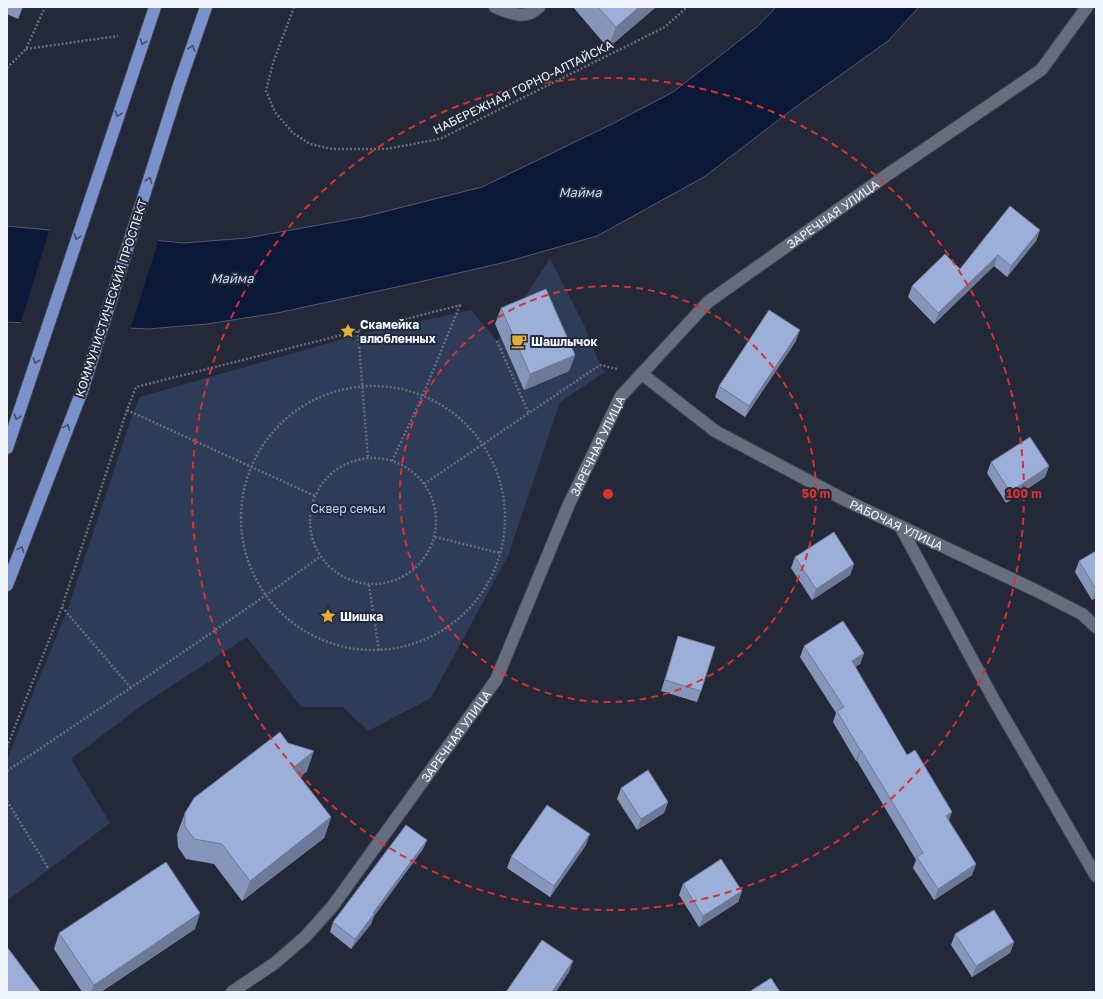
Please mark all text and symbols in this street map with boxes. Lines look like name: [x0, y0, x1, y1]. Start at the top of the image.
street label: НАБЕРЕЖНАЯ ГОРНО-АЛТАЙСКА: [430, 37, 616, 137]
one-way arrow: [139, 38, 148, 45]
one-way arrow: [187, 45, 196, 52]
one-way arrow: [115, 110, 123, 117]
street label: ЗАРЕЧНАЯ УЛИЦА: [783, 176, 882, 252]
one-way arrow: [144, 177, 153, 184]
water label: Майма: [558, 184, 602, 200]
street label: КОММУНИСТИЧЕСКИЙ ПРОСПЕКТ: [72, 196, 150, 399]
one-way arrow: [73, 234, 82, 241]
water label: Майма: [210, 270, 254, 286]
place label: Скамейка влюбленных: [360, 317, 436, 346]
place icon: Скамейка влюбленных: [339, 322, 357, 340]
cafe icon: Шашлычок: [510, 332, 528, 350]
place label: Шашлычок: [531, 334, 597, 349]
one-way arrow: [32, 357, 41, 364]
street label: ЗАРЕЧНАЯ УЛИЦА: [566, 393, 628, 499]
one-way arrow: [13, 414, 22, 421]
one-way arrow: [63, 424, 71, 431]
text: 50 m: [802, 486, 830, 501]
text: 100 m: [1006, 486, 1042, 501]
centre of rings: [601, 487, 615, 501]
street label: РАБОЧАЯ УЛИЦА: [847, 496, 946, 553]
park label: Сквер семьи: [311, 501, 385, 516]
one-way arrow: [16, 545, 24, 552]
place icon: Шишка: [319, 607, 337, 625]
place label: Шишка: [340, 609, 383, 624]
street label: ЗАРЕЧНАЯ УЛИЦА: [417, 687, 494, 785]

